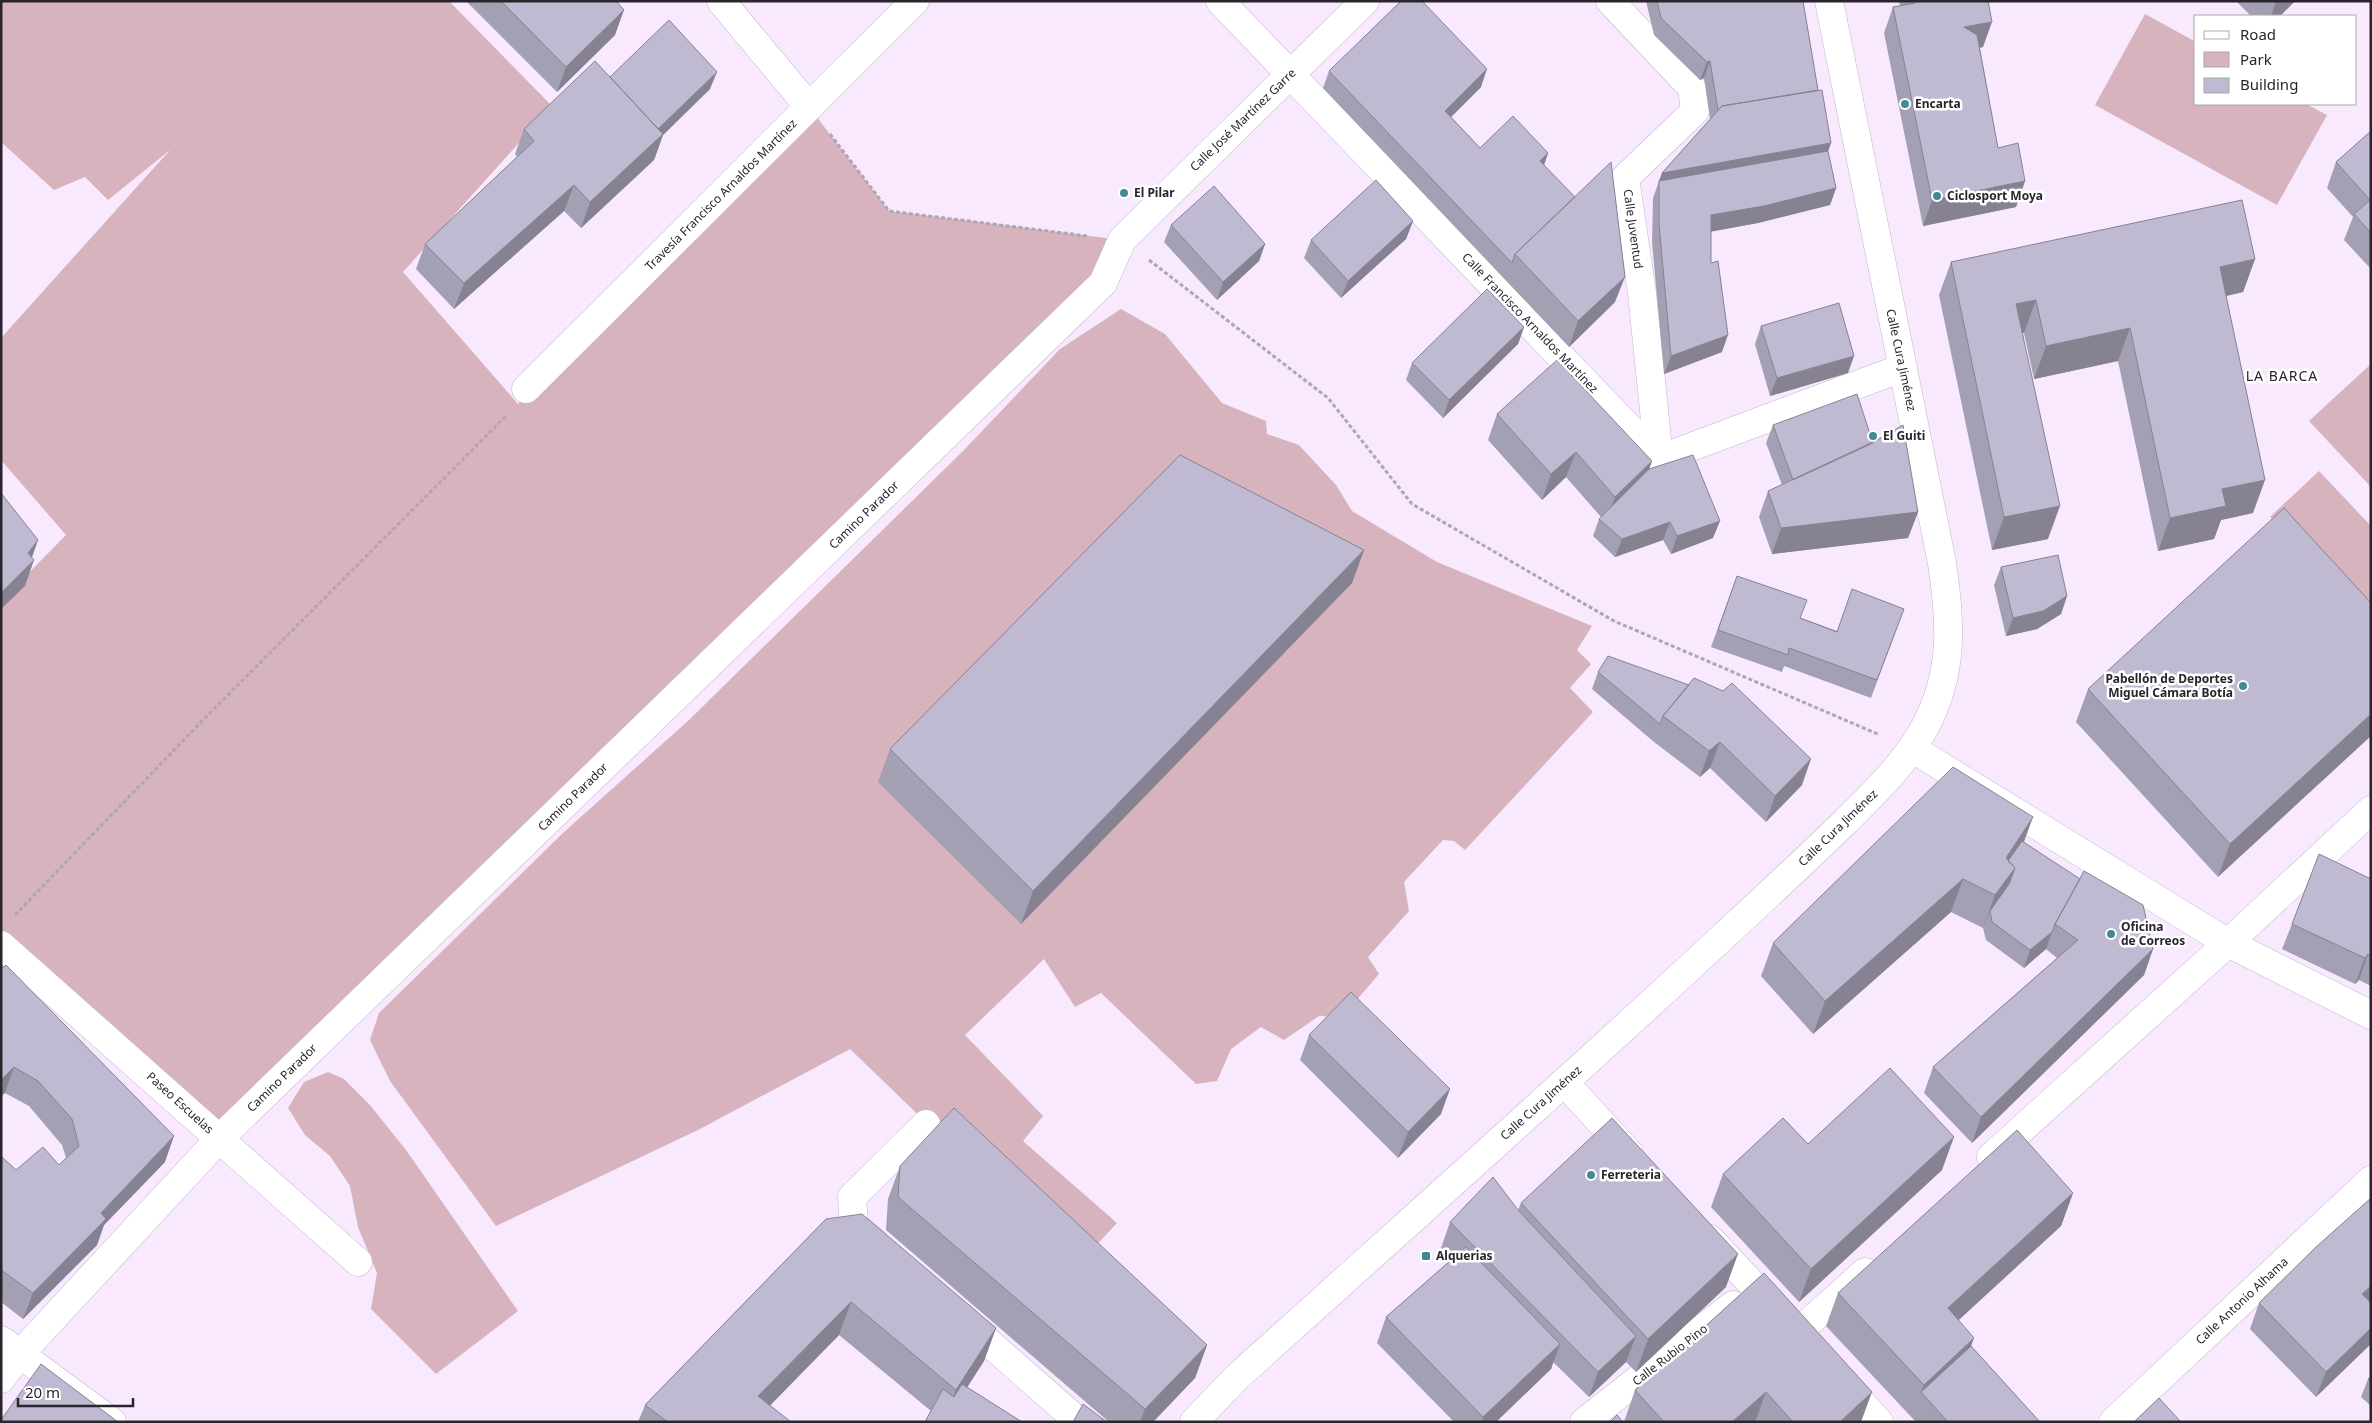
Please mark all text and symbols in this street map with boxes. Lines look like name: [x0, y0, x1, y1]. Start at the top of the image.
legend: [2194, 15, 2357, 105]
text: Road: [2240, 24, 2276, 44]
text: Park: [2240, 49, 2272, 69]
street label: Calle José Martínez Garre: [1186, 64, 1300, 175]
text: Building: [2240, 74, 2298, 94]
place label: Encarta: [1915, 95, 1961, 112]
marker: Encarta: [1899, 98, 1911, 110]
street label: Travesía Francisco Arnaldos Martínez: [641, 115, 800, 274]
place label: El Pilar: [1134, 184, 1175, 201]
marker: El Pilar: [1118, 187, 1130, 199]
place label: Ciclosport Moya: [1947, 187, 2043, 204]
street label: Calle Juventud: [1619, 188, 1648, 270]
marker: Ciclosport Moya: [1931, 190, 1943, 202]
street label: Calle Francisco Arnaldos Martínez: [1458, 249, 1602, 397]
street label: Calle Cura Jiménez: [1882, 307, 1921, 413]
district label: LA BARCA: [2246, 366, 2318, 385]
place label: El Guiti: [1883, 427, 1925, 444]
marker: El Guiti: [1867, 430, 1879, 442]
street label: Camino Parador: [825, 477, 902, 553]
place label: Pabellón de Deportes Miguel Cámara Botía: [2105, 670, 2233, 701]
marker: Pabellón de Deportes Miguel Cámara Botía: [2237, 680, 2249, 692]
street label: Camino Parador: [534, 759, 611, 835]
street label: Calle Cura Jiménez: [1794, 785, 1881, 870]
place label: Oficina de Correos: [2121, 918, 2185, 949]
marker: Oficina de Correos: [2105, 928, 2117, 940]
street label: Camino Parador: [243, 1040, 320, 1116]
street label: Calle Cura Jiménez: [1496, 1061, 1585, 1144]
street label: Paseo Escuelas: [143, 1068, 218, 1137]
place label: Ferreteria: [1601, 1166, 1661, 1183]
marker: Ferreteria: [1585, 1169, 1597, 1181]
place label: Alquerias: [1436, 1247, 1493, 1264]
marker: Alquerias: [1420, 1250, 1432, 1262]
street label: Calle Antonio Alhama: [2192, 1253, 2292, 1348]
street label: Calle Rubio Pino: [1629, 1320, 1711, 1389]
scale bar: [18, 1376, 132, 1408]
text: 20 m: [25, 1382, 60, 1402]

